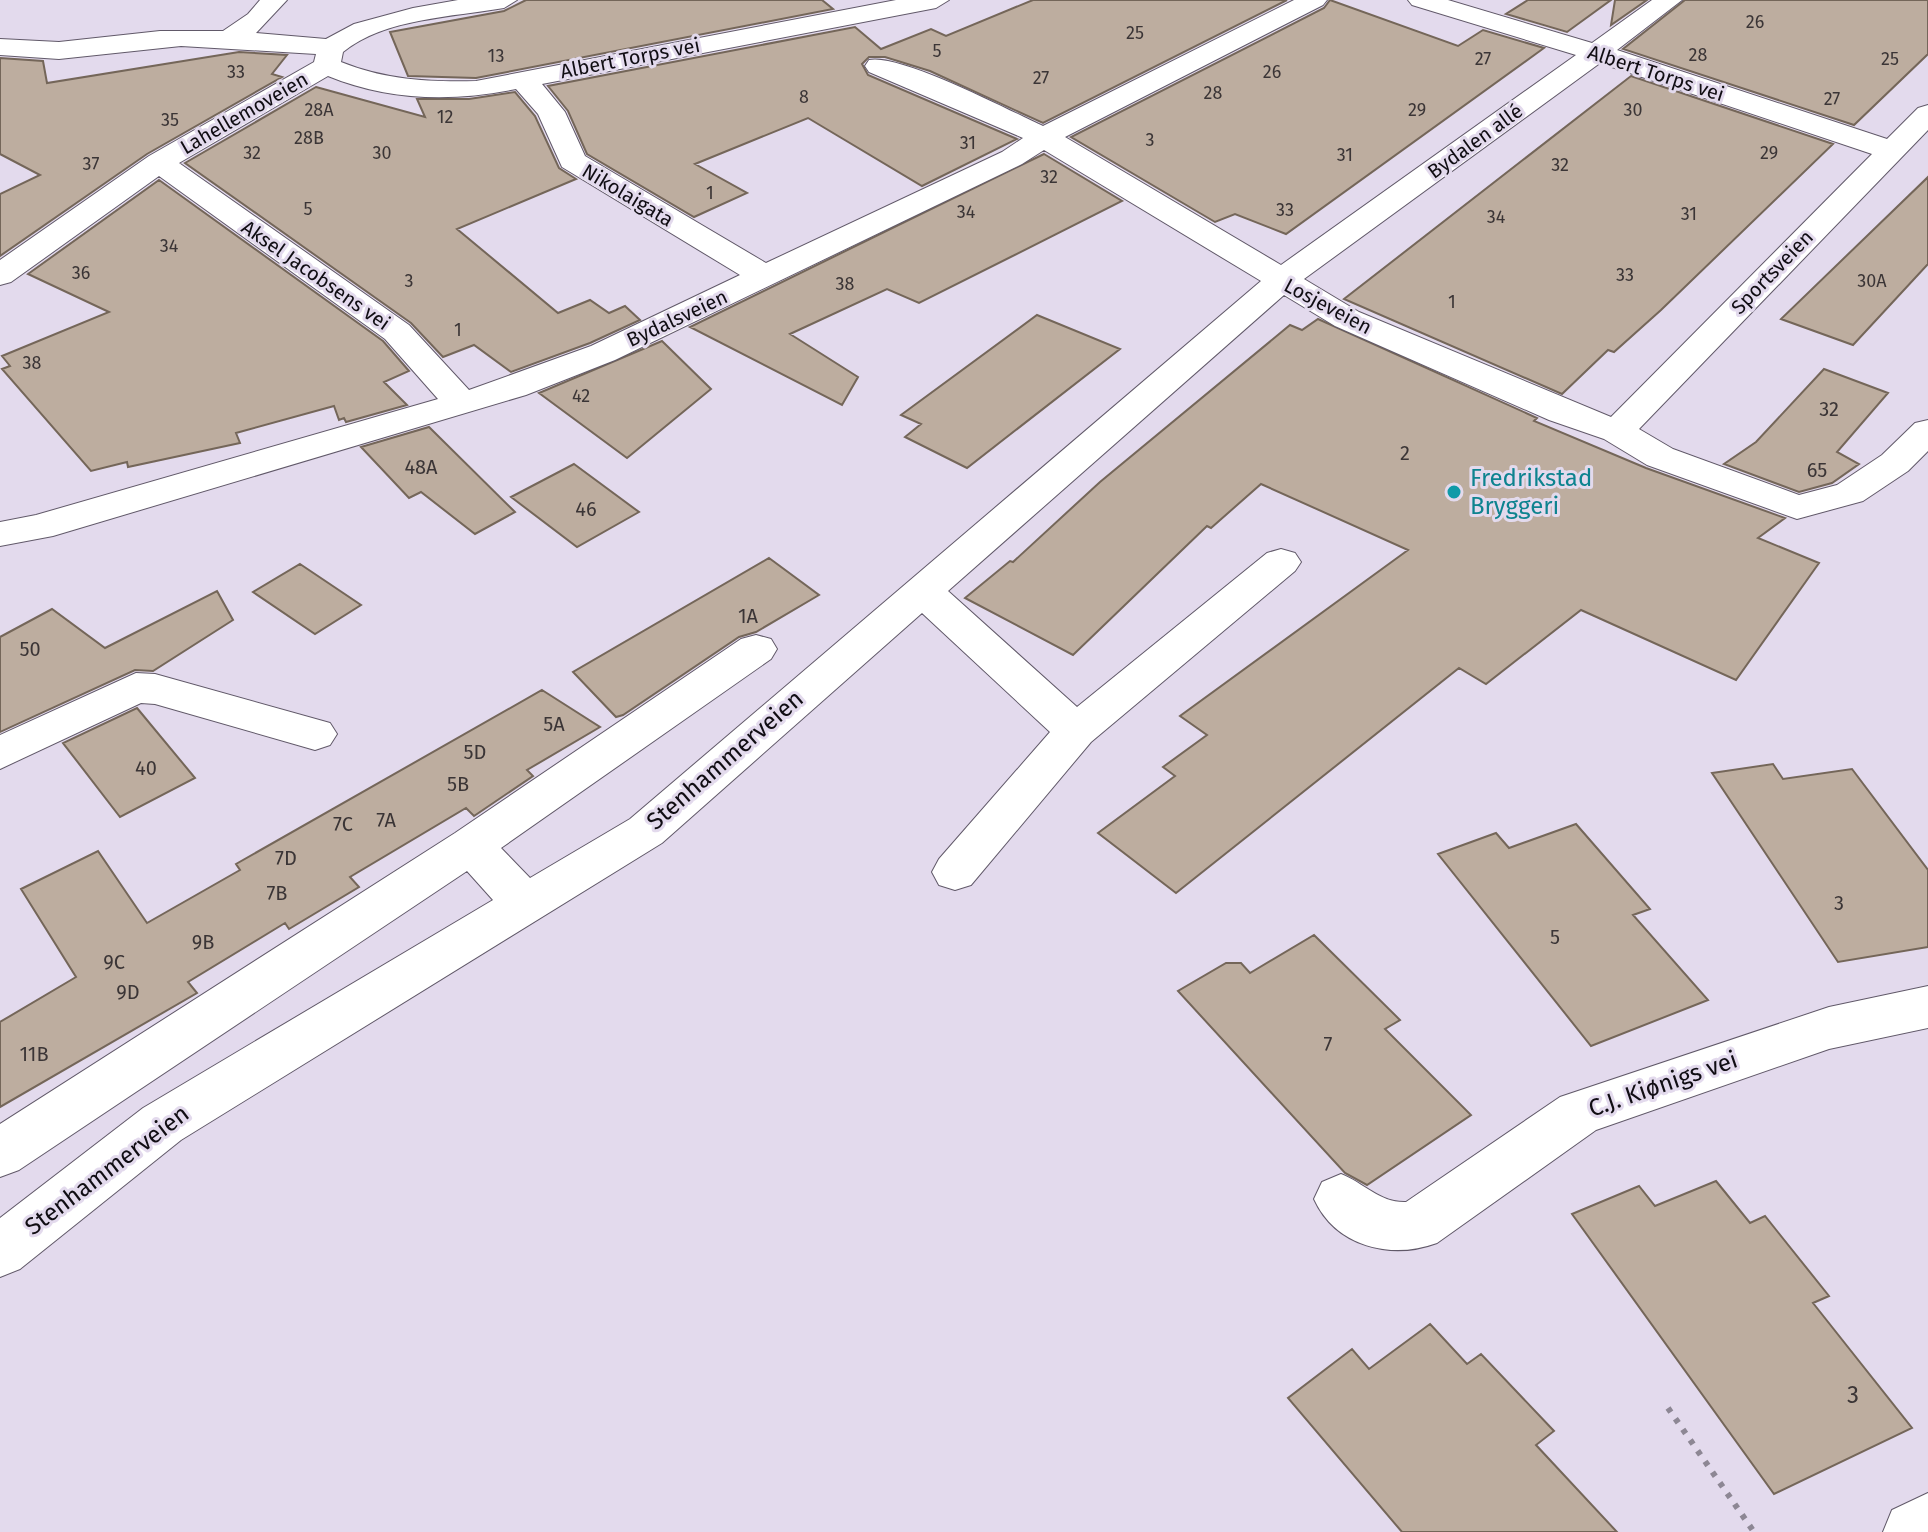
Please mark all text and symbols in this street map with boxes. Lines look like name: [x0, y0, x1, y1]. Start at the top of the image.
house number: 26: [1746, 11, 1764, 33]
house number: 25: [1126, 22, 1144, 44]
street label: Albert Torps vei: [558, 33, 702, 83]
house number: 5: [932, 40, 942, 62]
street label: Albert Torps vei: [1585, 40, 1727, 106]
house number: 28: [1689, 44, 1707, 66]
house number: 13: [488, 45, 504, 67]
house number: 27: [1475, 48, 1491, 70]
house number: 25: [1881, 48, 1899, 70]
house number: 33: [227, 61, 245, 83]
house number: 26: [1263, 61, 1281, 83]
street label: Lahellemoveien: [176, 67, 312, 159]
house number: 27: [1033, 67, 1049, 89]
house number: 28: [1204, 82, 1222, 104]
house number: 8: [799, 86, 809, 108]
house number: 27: [1824, 88, 1840, 110]
house number: 28A: [304, 99, 334, 121]
house number: 29: [1408, 99, 1426, 121]
street label: Bydalen allé: [1423, 99, 1527, 183]
house number: 30: [1623, 99, 1643, 121]
house number: 12: [437, 106, 453, 128]
house number: 35: [161, 109, 179, 131]
house number: 28B: [294, 127, 324, 149]
house number: 3: [1146, 129, 1154, 151]
house number: 31: [960, 132, 976, 154]
house number: 32: [243, 142, 261, 164]
house number: 30: [372, 142, 392, 164]
house number: 29: [1760, 142, 1778, 164]
house number: 31: [1337, 144, 1353, 166]
house number: 37: [83, 153, 99, 175]
house number: 32: [1551, 154, 1569, 176]
street label: Nikolaigata: [578, 158, 678, 232]
house number: 32: [1040, 166, 1058, 188]
house number: 1: [706, 182, 714, 204]
house number: 5: [303, 198, 313, 220]
house number: 33: [1276, 199, 1294, 221]
house number: 34: [957, 201, 976, 223]
house number: 31: [1681, 203, 1697, 225]
house number: 34: [1487, 206, 1506, 228]
street label: Aksel Jacobsens vei: [237, 215, 395, 335]
street label: Sportsveien: [1726, 225, 1818, 319]
house number: 34: [160, 235, 179, 257]
house number: 36: [72, 262, 90, 284]
house number: 33: [1616, 264, 1634, 286]
house number: 3: [405, 270, 413, 292]
house number: 30A: [1857, 270, 1887, 292]
house number: 38: [836, 273, 855, 295]
street label: Losjeveien: [1280, 273, 1376, 339]
street label: Bydalsveien: [623, 284, 731, 352]
house number: 1: [1448, 291, 1456, 313]
house number: 1: [454, 319, 462, 341]
house number: 38: [23, 352, 42, 374]
house number: 42: [572, 385, 590, 407]
house number: 32: [1819, 397, 1839, 421]
house number: 2: [1400, 441, 1410, 465]
house number: 48A: [404, 455, 438, 479]
house number: 65: [1807, 458, 1827, 482]
place label: Fredrikstad Bryggeri: [1470, 464, 1592, 520]
marker: Fredrikstad Bryggeri: [1445, 483, 1463, 501]
house number: 46: [575, 497, 597, 521]
house number: 1A: [738, 604, 759, 628]
house number: 50: [19, 637, 41, 661]
street label: Stenhammerveien: [641, 685, 809, 835]
house number: 5A: [543, 712, 565, 736]
house number: 5D: [464, 740, 486, 764]
house number: 40: [135, 756, 157, 780]
house number: 5B: [447, 772, 469, 796]
house number: 7A: [376, 808, 396, 832]
house number: 7C: [333, 812, 353, 836]
house number: 7D: [275, 846, 297, 870]
house number: 7B: [266, 881, 288, 905]
house number: 3: [1834, 891, 1844, 915]
house number: 5: [1550, 925, 1560, 949]
house number: 9B: [192, 930, 214, 954]
house number: 9C: [103, 950, 125, 974]
house number: 9D: [116, 980, 140, 1004]
house number: 7: [1324, 1032, 1333, 1056]
house number: 11B: [19, 1042, 49, 1066]
street label: C.J. Kiønigs vei: [1585, 1045, 1741, 1123]
street label: Stenhammerveien: [20, 1099, 194, 1241]
house number: 3: [1847, 1381, 1859, 1409]

